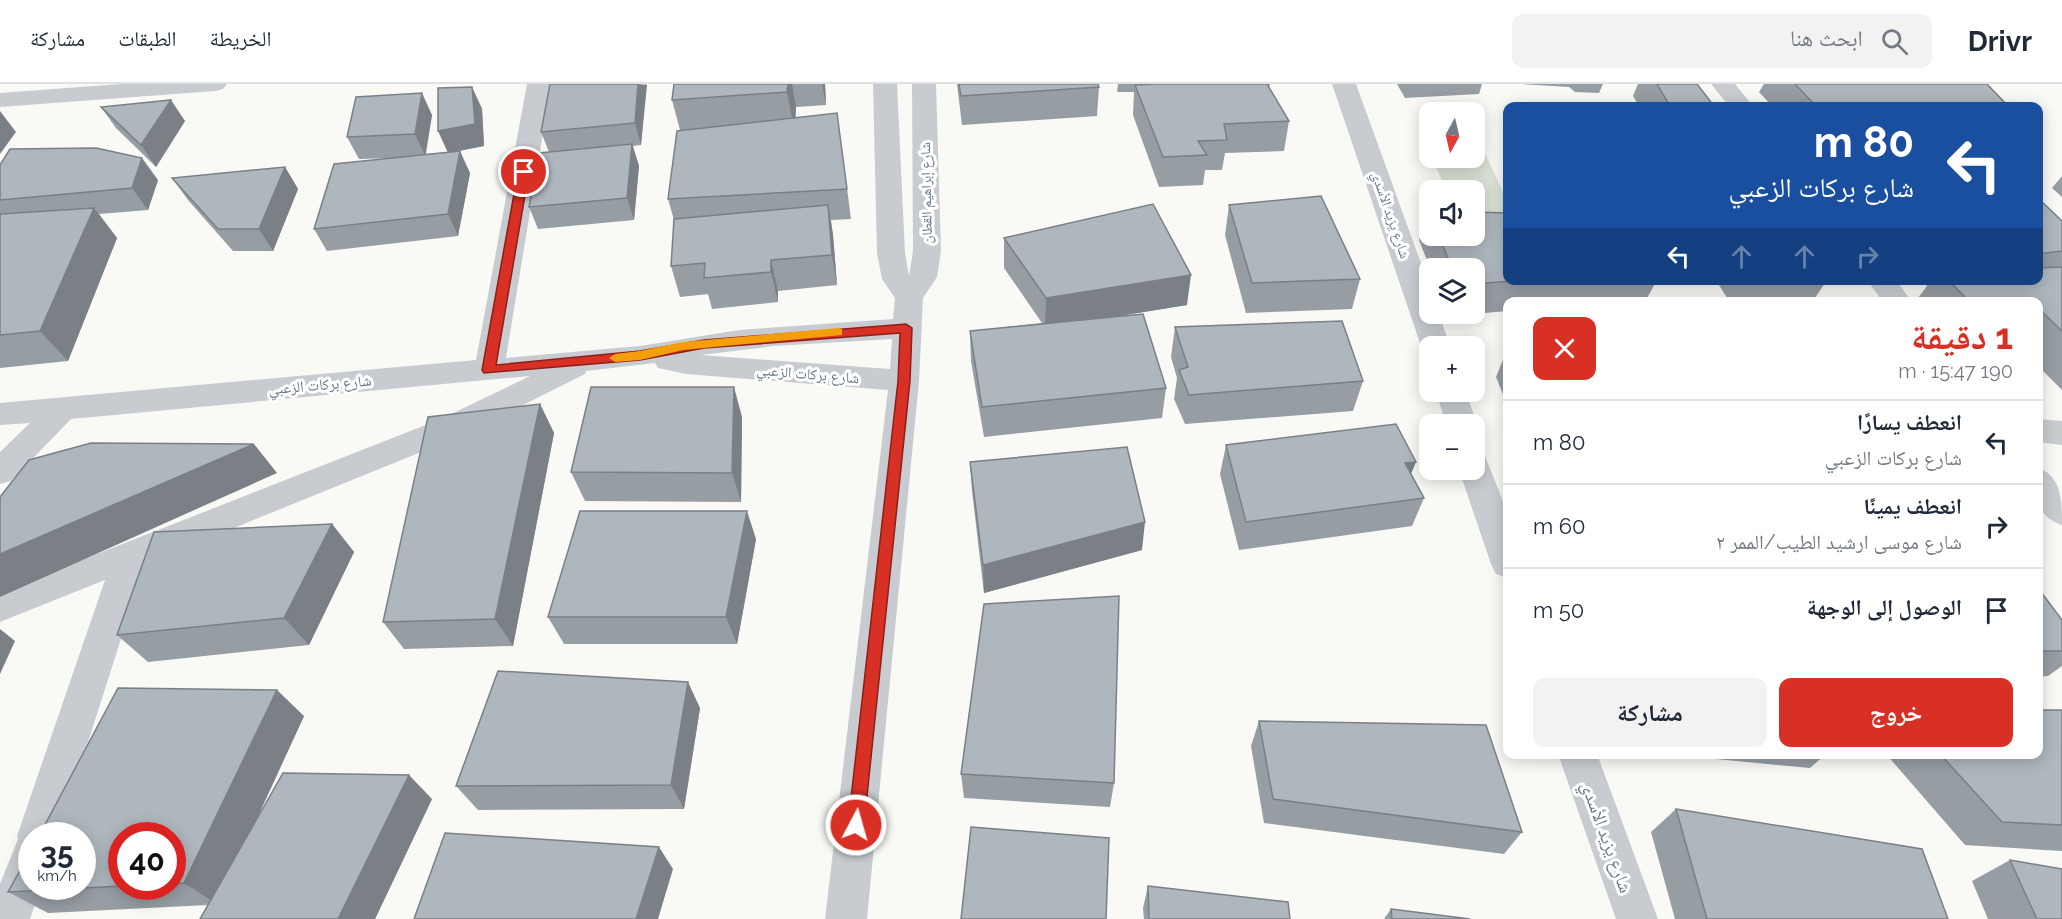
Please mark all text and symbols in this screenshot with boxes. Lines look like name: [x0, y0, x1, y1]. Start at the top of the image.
search box: [1512, 14, 1932, 68]
text: ابحث هنا: [1790, 25, 1863, 51]
icon: search: [1878, 25, 1911, 58]
text: Drivr: [1968, 25, 2032, 58]
text: مشاركة: [30, 26, 85, 51]
text: الطبقات: [118, 26, 177, 51]
text: الخريطة: [210, 26, 271, 51]
north arrow: [1419, 102, 1485, 168]
map controls: [1419, 102, 1485, 480]
text: 80 m: [1814, 118, 1914, 167]
icon: left: [1935, 126, 2013, 204]
street label: شارع إبراهيم القطان: [917, 142, 937, 244]
pin: [498, 146, 549, 197]
icon: arrive: [507, 155, 540, 188]
street label: شارع يزيد الأسدي: [1365, 169, 1413, 262]
text: شارع بركات الزعبي: [1729, 172, 1914, 203]
button: sound: [1419, 180, 1485, 246]
icon: left: [1662, 240, 1695, 273]
icon: ahead: [1725, 240, 1758, 273]
icon: ahead: [1788, 240, 1821, 273]
icon: right: [1851, 240, 1884, 273]
button: layers: [1419, 258, 1485, 324]
text: 1 دقيقة: [1911, 315, 2013, 357]
button: close: [1533, 317, 1596, 380]
button: +: [1419, 336, 1485, 402]
text: 190 m · 15:47: [1898, 359, 2013, 383]
street label: شارع بركات الزعبي: [756, 361, 860, 390]
street label: شارع بركات الزعبي: [268, 372, 372, 401]
text: انعطف يسارًا: [1857, 409, 1962, 435]
button: −: [1419, 414, 1485, 480]
icon: left: [1980, 426, 2013, 459]
text: 80 m: [1533, 429, 1585, 455]
text: شارع بركات الزعبي: [1825, 446, 1962, 470]
text: انعطف يمينًا: [1863, 493, 1962, 519]
icon: right: [1980, 510, 2013, 543]
text: 60 m: [1533, 513, 1586, 539]
text: شارع موسى ارشيد الطيب/الممر ٢: [1716, 530, 1962, 554]
text: الوصول إلى الوجهة: [1807, 594, 1962, 620]
icon: arrive: [1980, 594, 2013, 627]
text: 50 m: [1533, 597, 1584, 623]
button: مشاركة: [1533, 678, 1767, 747]
button: خروج: [1779, 678, 2013, 747]
street label: شارع يزيد الأسدي: [1573, 779, 1637, 897]
position arrow: [824, 793, 888, 857]
speed limit sign: 40: [108, 822, 186, 900]
text: 35: [40, 836, 74, 871]
text: km/h: [37, 867, 77, 885]

